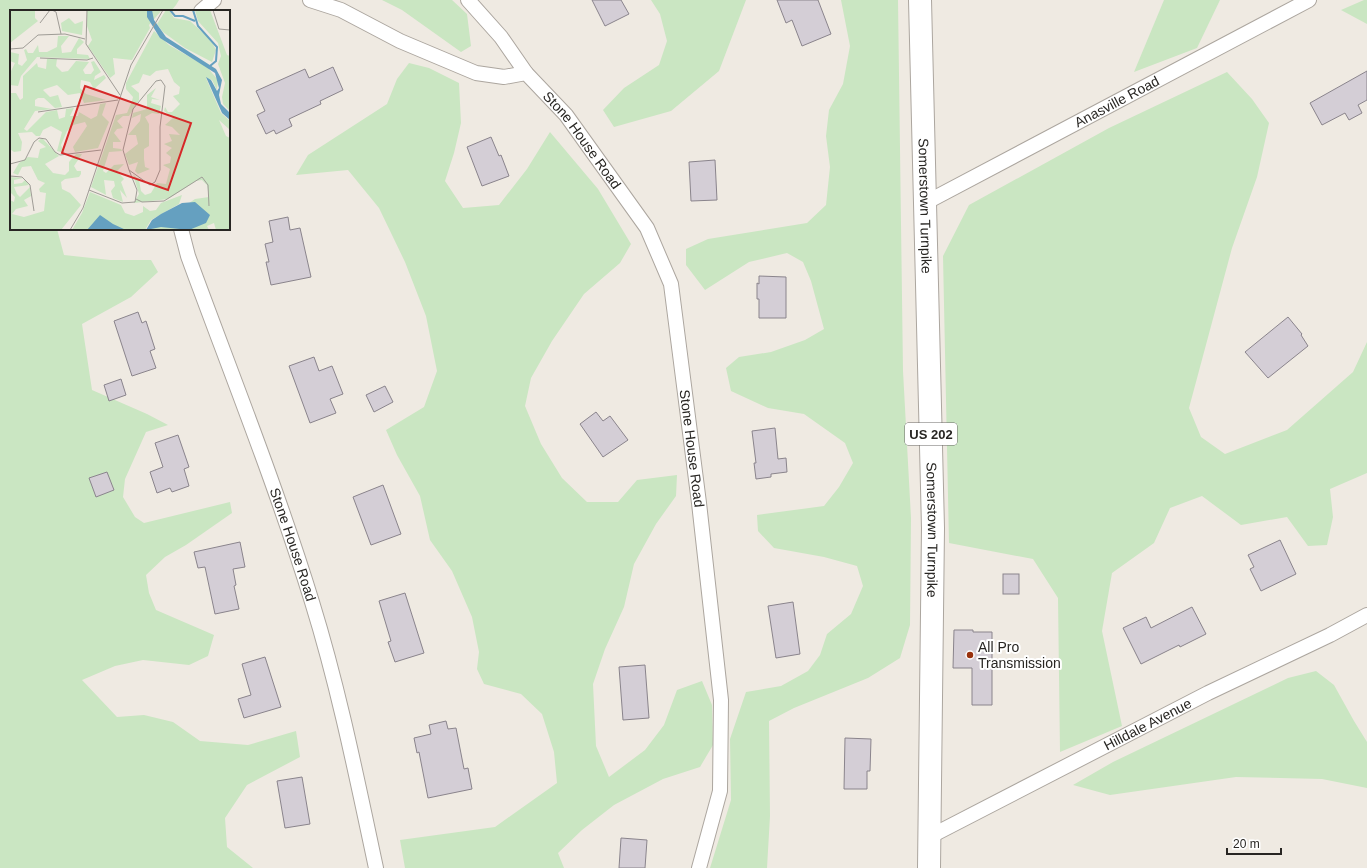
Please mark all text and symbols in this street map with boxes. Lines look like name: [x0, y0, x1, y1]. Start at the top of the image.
inset map: [10, 10, 230, 230]
street label: Anasville Road: [1072, 73, 1162, 131]
street label: Stone House Road: [540, 88, 624, 192]
street label: Somerstown Turnpike: [915, 138, 935, 274]
street label: Stone House Road: [677, 389, 707, 508]
road number: US 202: [905, 423, 957, 445]
street label: Somerstown Turnpike: [923, 462, 941, 598]
street label: Stone House Road: [267, 486, 319, 603]
place label: All Pro Transmission: [978, 639, 1061, 671]
marker: All Pro Transmission: [965, 650, 975, 660]
street label: Hilldale Avenue: [1101, 695, 1194, 753]
scale bar: [1227, 830, 1281, 856]
text: 20 m: [1233, 837, 1260, 851]

